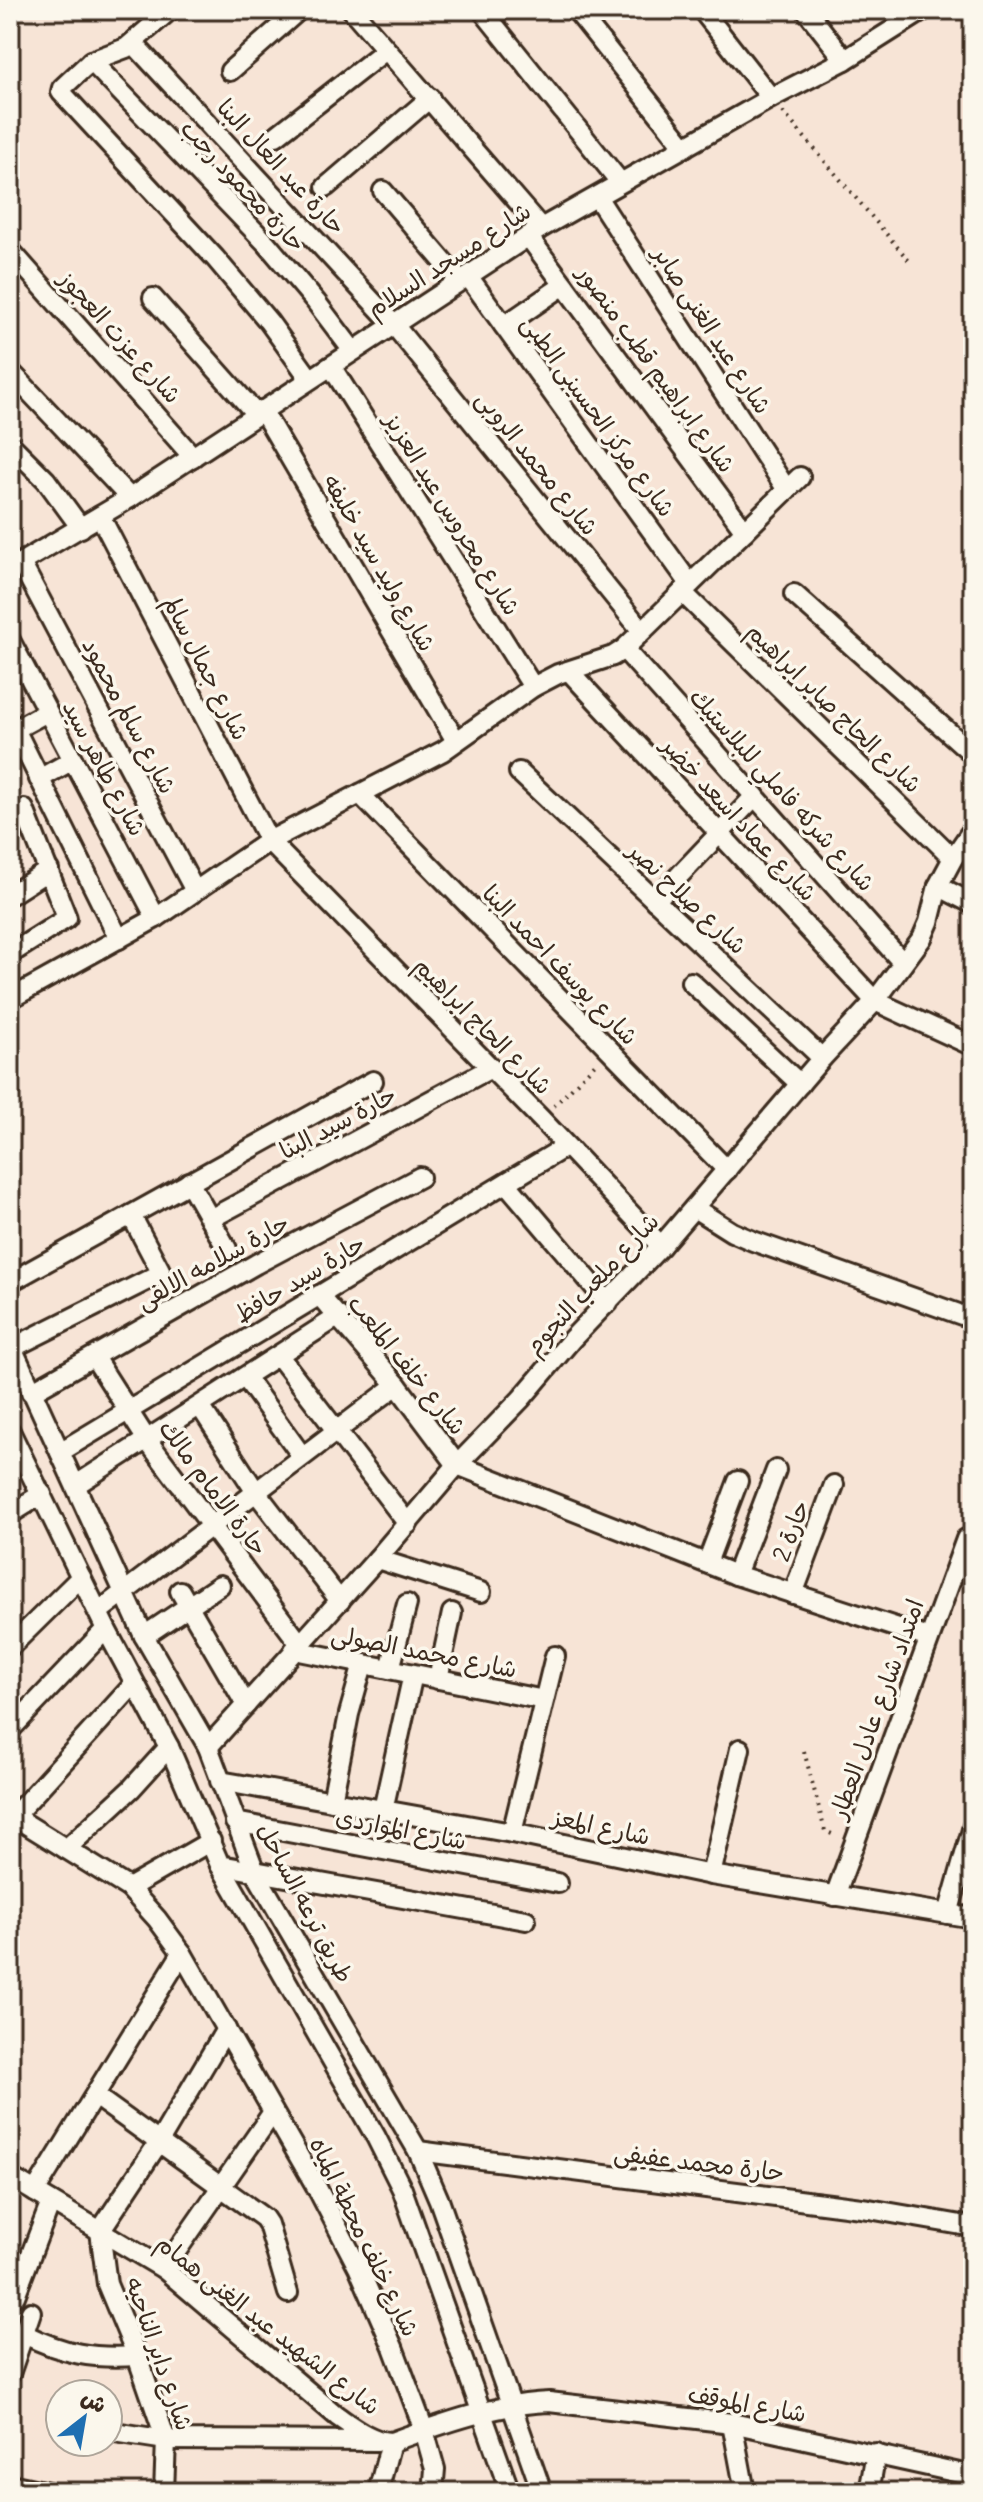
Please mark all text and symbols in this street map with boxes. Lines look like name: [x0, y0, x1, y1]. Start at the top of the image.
street label: حارة عبد العال البنا: [211, 92, 352, 241]
street label: حارة محمود رجب: [174, 113, 313, 258]
street label: شارع مسجد السلام: [361, 195, 538, 327]
street label: شارع عبد الغنى صابر: [644, 238, 778, 421]
street label: شارع ابراهيم قطب منصور: [567, 257, 742, 480]
street label: شارع عزت العجوز: [50, 262, 188, 411]
street label: شارع مركز الحسينى الطبى: [513, 309, 682, 524]
street label: شارع محمد الروبى: [468, 384, 605, 543]
street label: شارع محروس عبد العزيز: [375, 405, 527, 622]
street label: شارع وليد سيد خليفه: [314, 469, 443, 658]
street label: شارع جمال سالم: [154, 590, 256, 747]
street label: شارع الحاج صابر ابراهيم: [738, 616, 929, 802]
street label: شارع سالم محمود: [73, 633, 183, 800]
street label: شارع شركه فاملي للبلاستيك: [678, 682, 882, 902]
street label: شارع طاهر سيد: [54, 694, 153, 842]
street label: شارع عماد اسعد خضر: [652, 728, 824, 909]
street label: شارع صلاح نصر: [619, 833, 753, 962]
street label: شارع يوسف احمد البنا: [474, 878, 645, 1053]
street label: شارع الحاج ابراهيم: [406, 950, 559, 1103]
street label: حارة سيد البنا: [274, 1079, 401, 1165]
street label: شارع ملعب النجوم: [518, 1206, 668, 1363]
street label: حارة سلامه الالفى: [131, 1207, 295, 1316]
street label: حارة سيد حافظ: [229, 1227, 370, 1329]
street label: شارع خلف الملعب: [340, 1288, 473, 1442]
street label: حارة الامام مالك: [150, 1413, 275, 1564]
street label: حارة 2: [765, 1496, 815, 1565]
street label: امتداد شارع عادل العطار: [822, 1595, 933, 1825]
street label: شارع محمد الصولى: [328, 1618, 520, 1687]
street label: شارع المواردى: [333, 1801, 469, 1858]
street label: شارع المعز: [547, 1801, 653, 1854]
street label: طريق ترعه الساحل: [251, 1818, 361, 1988]
street label: شارع خلف محطة المياه: [301, 2132, 426, 2342]
street label: حارة محمد عفيفى: [612, 2137, 786, 2188]
street label: شارع الشهيد عبد الغنى همام: [148, 2227, 387, 2424]
street label: شارع داير الناحيه: [117, 2273, 200, 2435]
north arrow: [44, 2378, 124, 2458]
street label: شارع الموقف: [685, 2378, 809, 2431]
text: ش: [77, 2383, 112, 2419]

